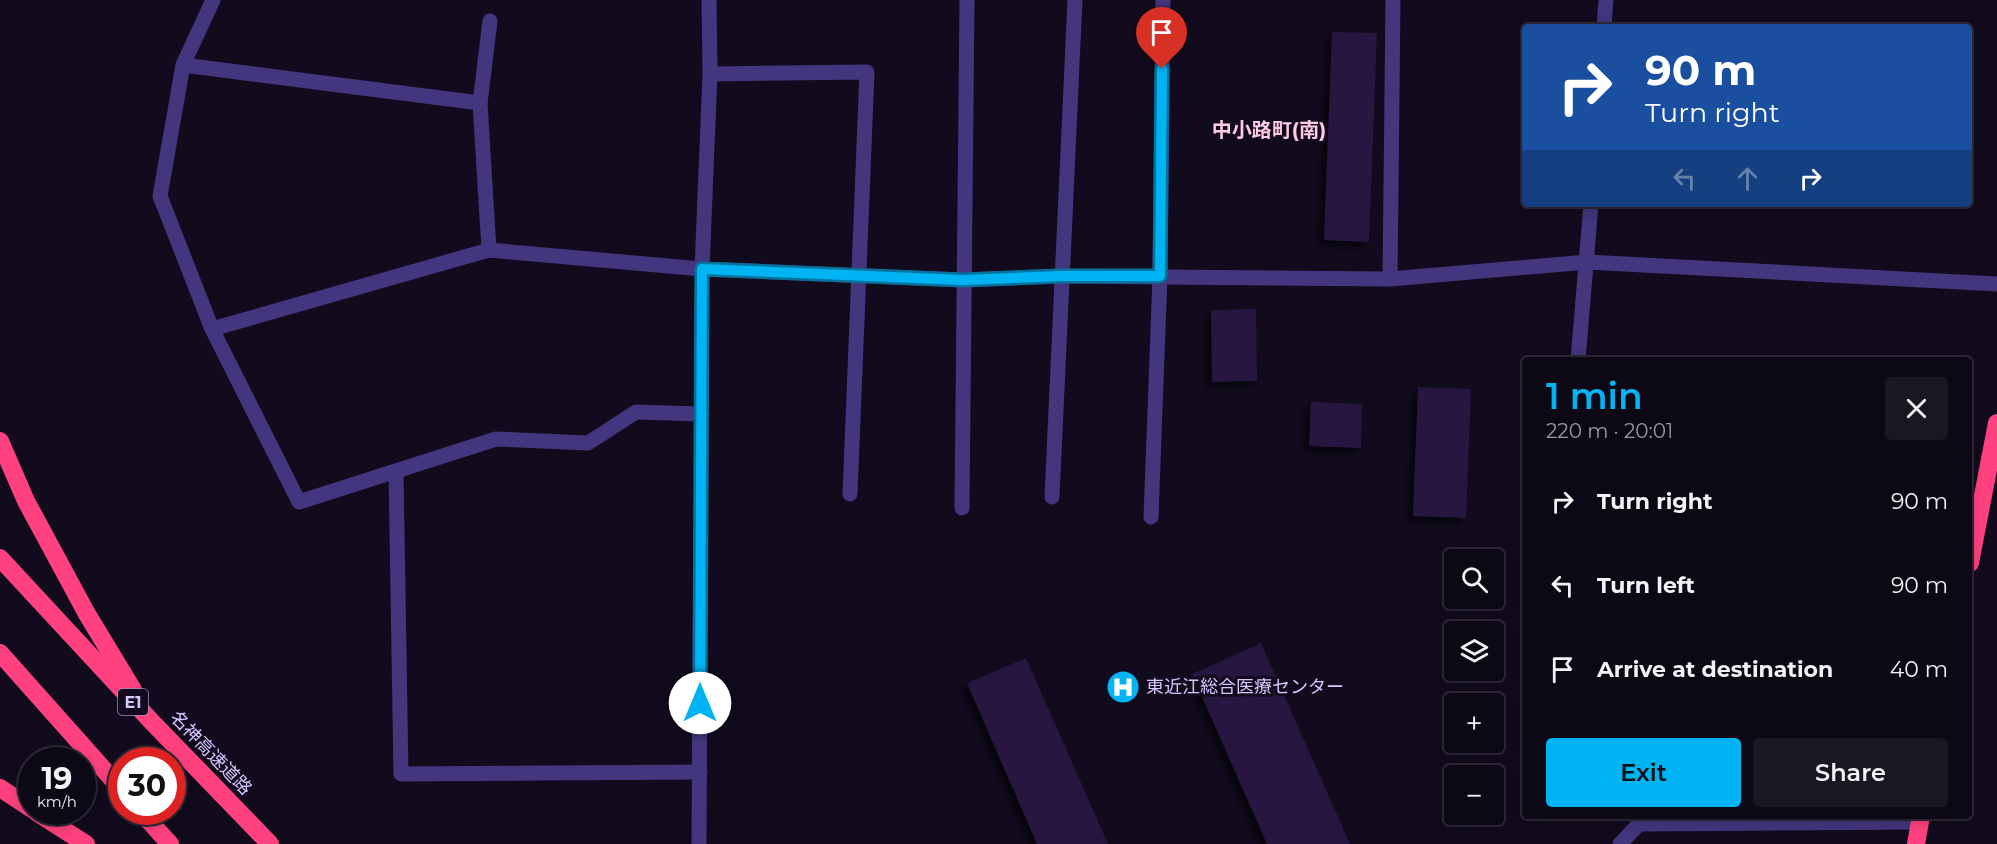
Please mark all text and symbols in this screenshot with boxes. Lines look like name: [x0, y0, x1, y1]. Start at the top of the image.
pin: [1136, 7, 1187, 69]
icon: arrive: [1145, 16, 1178, 49]
text: 90 m: [1645, 44, 1756, 96]
icon: right: [1546, 48, 1624, 126]
text: Turn right: [1645, 96, 1780, 129]
district label: 中小路町(南): [1212, 118, 1326, 142]
icon: left: [1668, 162, 1701, 195]
icon: ahead: [1731, 162, 1764, 195]
icon: right: [1794, 162, 1827, 195]
text: 1 min: [1546, 374, 1643, 418]
button: close: [1885, 377, 1948, 440]
text: 220 m · 20:01: [1546, 419, 1673, 443]
icon: right: [1546, 485, 1579, 518]
text: Turn right: [1597, 488, 1712, 515]
text: 90 m: [1891, 488, 1948, 515]
map controls: [1444, 549, 1504, 825]
button: search: [1444, 549, 1504, 609]
icon: left: [1546, 569, 1579, 602]
text: Turn left: [1597, 572, 1695, 599]
text: 90 m: [1891, 572, 1948, 599]
button: layers: [1444, 621, 1504, 681]
icon: arrive: [1546, 653, 1579, 686]
text: Arrive at destination: [1597, 656, 1833, 683]
text: 40 m: [1890, 656, 1948, 683]
hospital icon: 東近江総合医療センター: [1105, 669, 1141, 705]
position arrow: [668, 671, 732, 735]
place label: 東近江総合医療センター: [1146, 676, 1344, 698]
road number: E1: [118, 689, 148, 715]
button: +: [1444, 693, 1504, 753]
street label: 名神高速道路: [166, 707, 256, 799]
button: Exit: [1546, 738, 1741, 807]
button: Share: [1753, 738, 1948, 807]
speed limit sign: 30: [108, 747, 186, 825]
text: 19: [42, 760, 72, 797]
button: −: [1444, 765, 1504, 825]
text: km/h: [37, 792, 77, 811]

